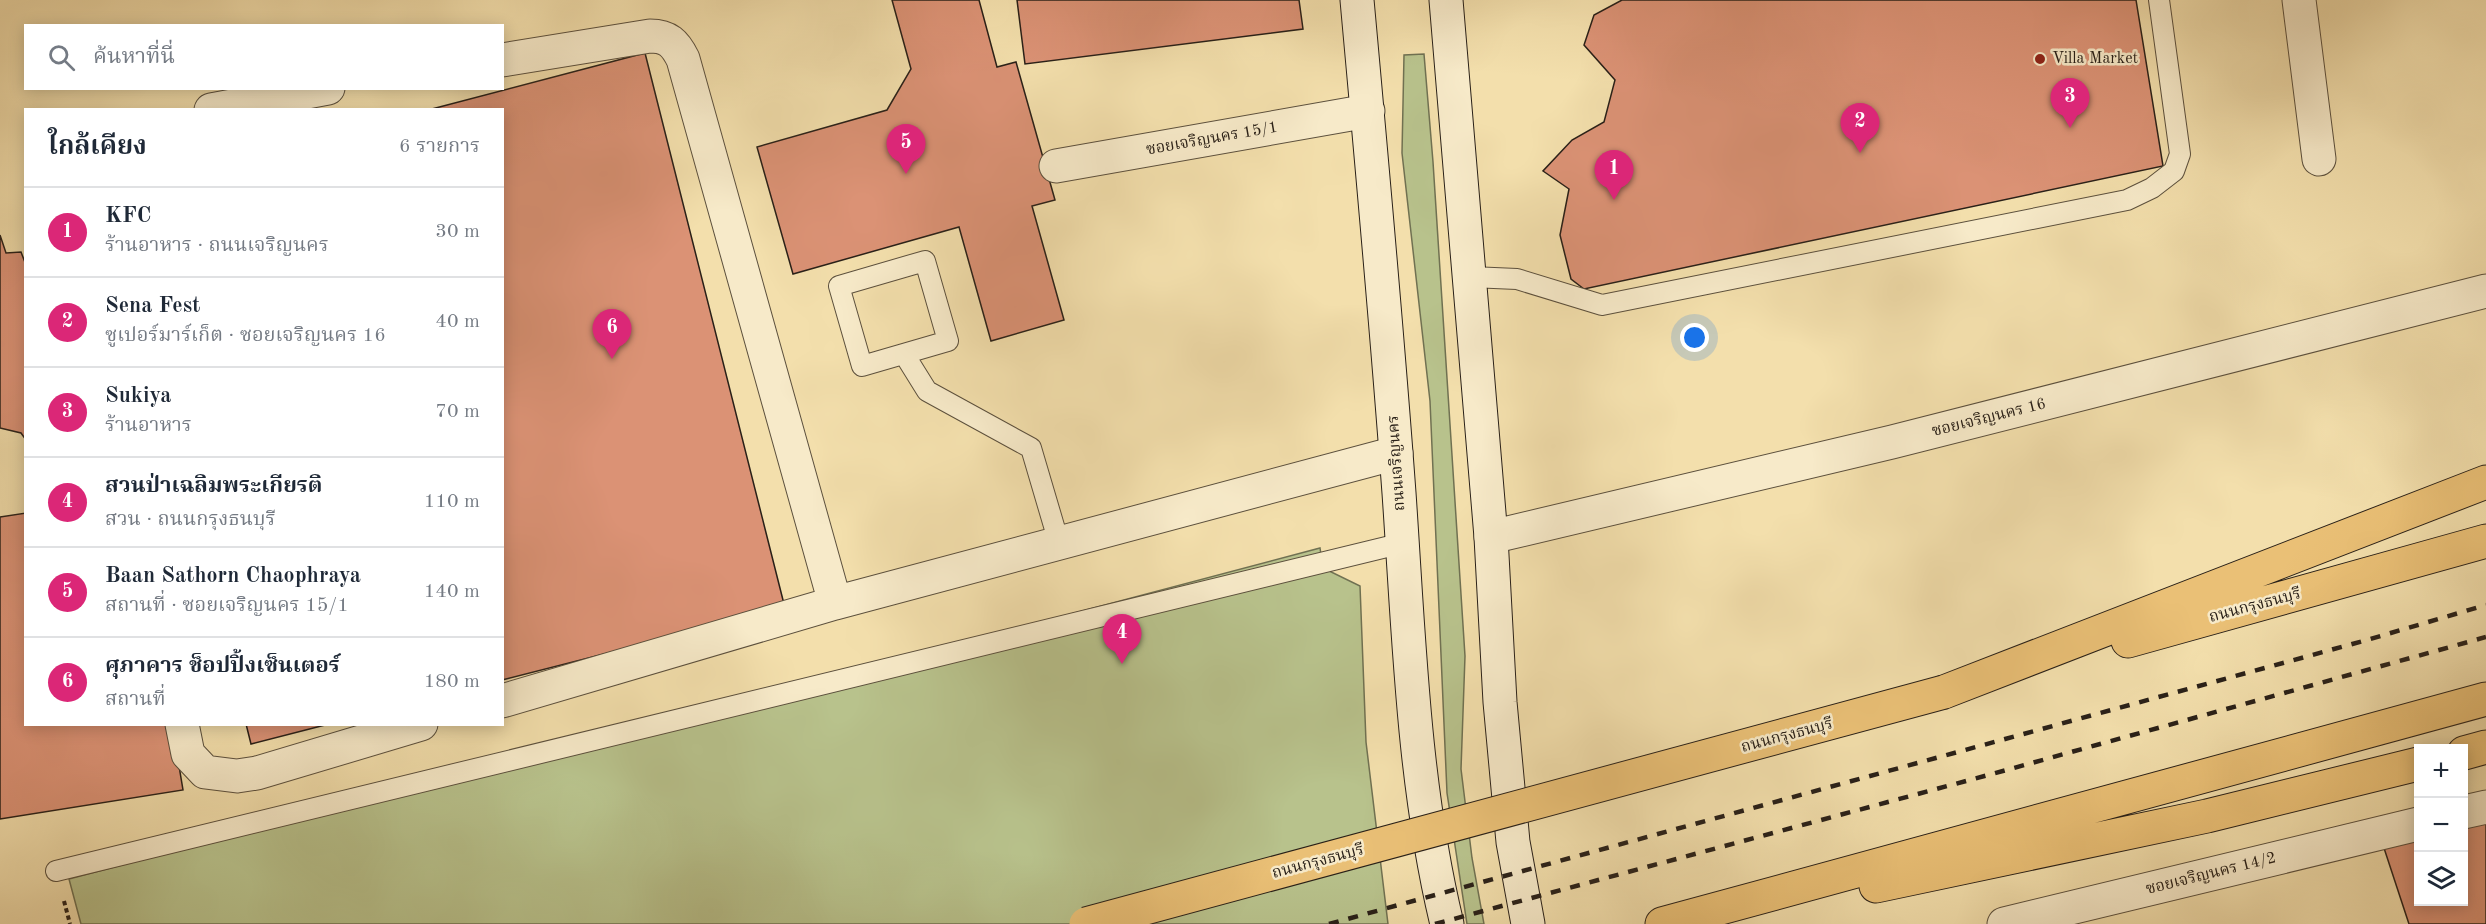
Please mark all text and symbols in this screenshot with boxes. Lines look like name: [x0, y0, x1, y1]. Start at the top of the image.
search box: [24, 24, 504, 90]
icon: search: [45, 41, 78, 74]
text: ค้นหาที่นี่: [93, 46, 175, 68]
place label: Villa Market: [2052, 51, 2139, 67]
marker: Villa Market: [2033, 52, 2047, 66]
pin: 3: [2050, 78, 2090, 128]
pin: 2: [1840, 104, 1880, 153]
street label: ซอยเจริญนคร 15/1: [1145, 119, 1279, 158]
pin: 5: [886, 124, 926, 174]
text: ใกล้เคียง: [48, 134, 147, 160]
text: 6 รายการ: [399, 137, 480, 157]
pin: 1: [1594, 150, 1634, 200]
text: KFC: [105, 205, 151, 227]
text: 1: [62, 222, 73, 242]
text: 30 m: [435, 222, 480, 242]
text: ร้านอาหาร · ถนนเจริญนคร: [105, 236, 329, 256]
text: Sena Fest: [105, 295, 200, 317]
pin: 6: [592, 310, 632, 359]
text: 2: [62, 312, 73, 332]
text: 40 m: [435, 312, 480, 332]
your location: [1680, 323, 1709, 352]
text: ซูเปอร์มาร์เก็ต · ซอยเจริญนคร 16: [105, 326, 386, 346]
text: Sukiya: [105, 385, 171, 407]
street label: ซอยเจริญนคร 16: [1930, 395, 2048, 440]
text: 3: [62, 402, 73, 422]
text: 70 m: [435, 402, 480, 422]
street label: ถนนเจริญนคร: [1385, 414, 1408, 512]
text: ร้านอาหาร: [105, 416, 192, 436]
text: สวนป่าเฉลิมพระเกียรติ: [105, 475, 322, 497]
text: 4: [62, 492, 73, 512]
text: 110 m: [424, 492, 480, 512]
text: สวน · ถนนกรุงธนบุรี: [105, 510, 275, 530]
text: Baan Sathorn Chaophraya: [105, 565, 361, 587]
text: 5: [62, 582, 73, 602]
text: 140 m: [424, 582, 480, 602]
street label: ถนนกรุงธนบุรี: [2207, 584, 2303, 628]
text: สถานที่ · ซอยเจริญนคร 15/1: [105, 596, 349, 616]
pin: 4: [1102, 614, 1142, 664]
text: ศุภาคาร ช็อปปิ้งเซ็นเตอร์: [105, 655, 340, 677]
text: 6: [62, 672, 73, 692]
text: 180 m: [424, 672, 480, 692]
text: สถานที่: [105, 690, 166, 710]
street label: ถนนกรุงธนบุรี: [1739, 714, 1835, 758]
map controls: [2414, 744, 2468, 906]
button: +: [2414, 744, 2468, 798]
button: −: [2414, 798, 2468, 852]
street label: ถนนกรุงธนบุรี: [1270, 840, 1366, 884]
street label: ซอยเจริญนคร 14/2: [2144, 849, 2278, 898]
button: layers: [2414, 852, 2468, 906]

